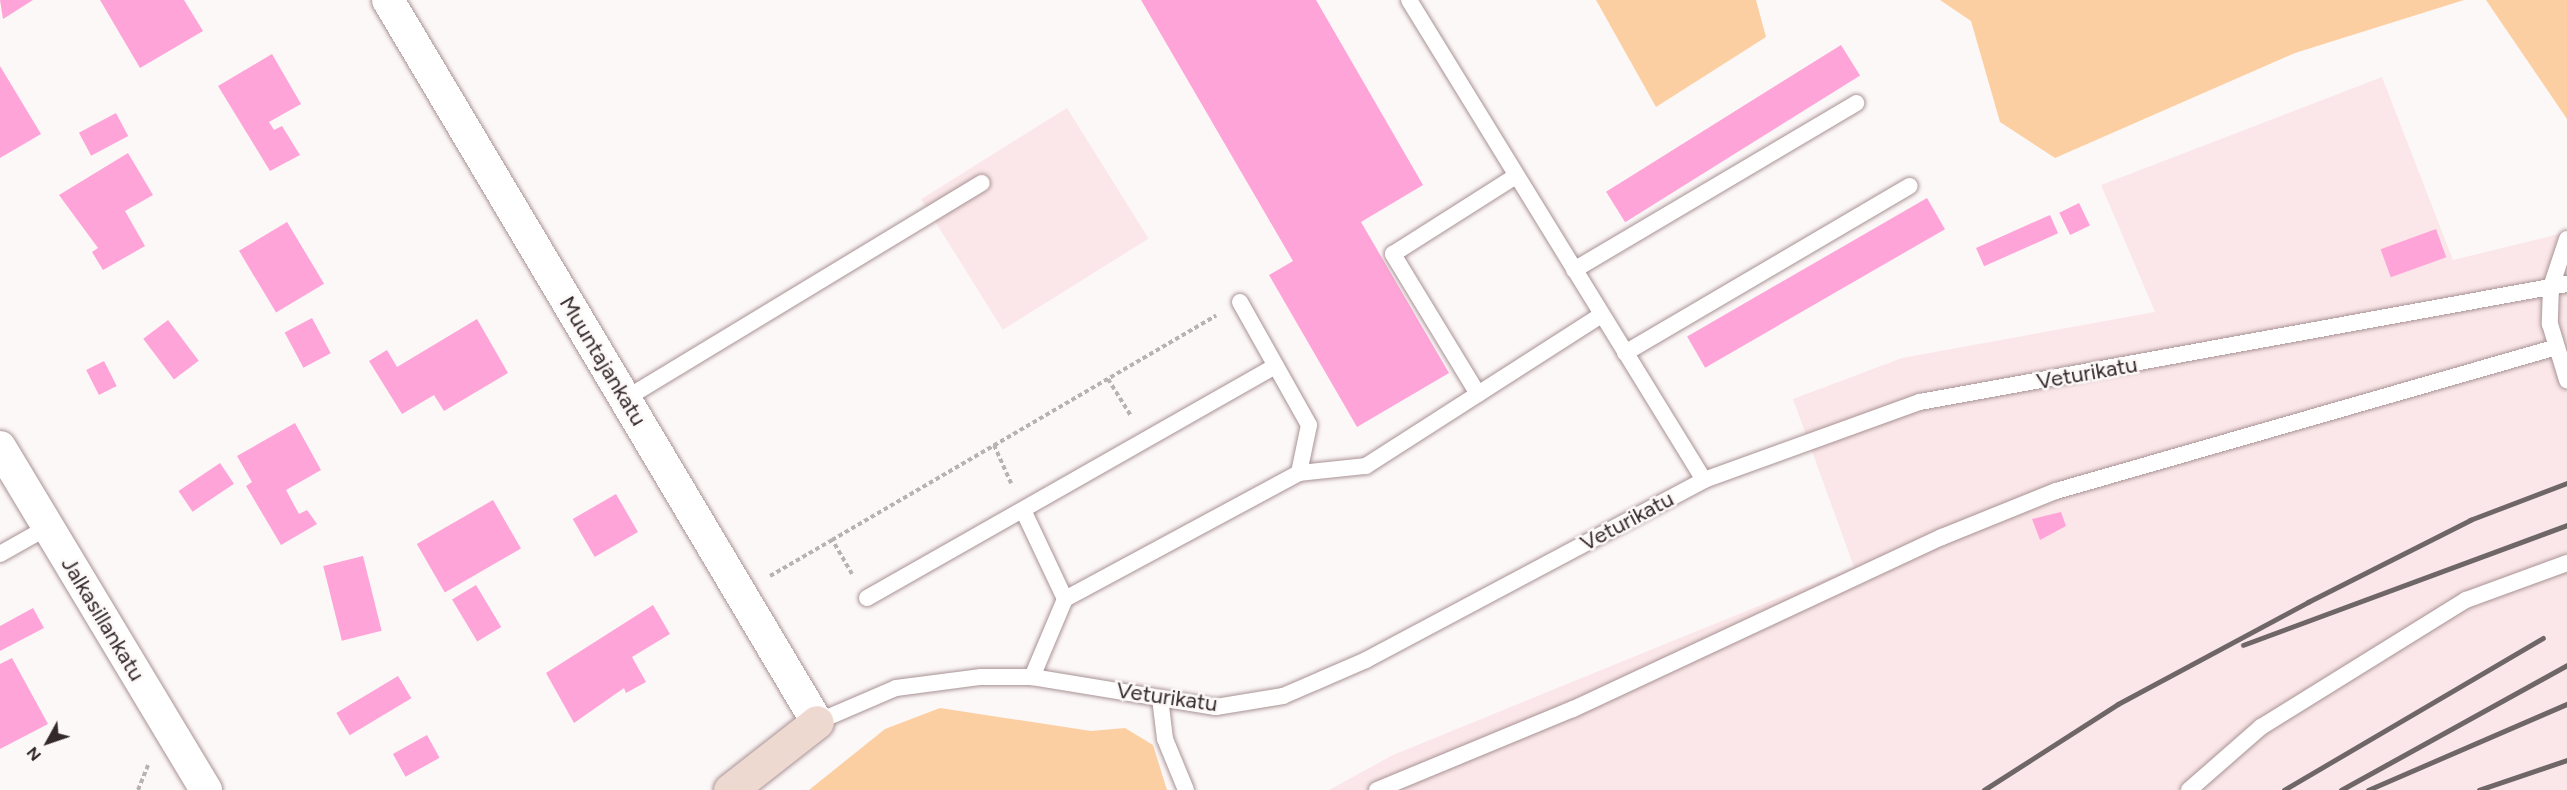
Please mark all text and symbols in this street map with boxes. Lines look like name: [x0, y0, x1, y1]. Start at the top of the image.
street label: Muuntajankatu: [554, 291, 652, 431]
street label: Veturikatu: [2035, 351, 2139, 395]
street label: Veturikatu: [1576, 485, 1678, 557]
street label: Jalkasillankatu: [56, 552, 150, 686]
street label: Veturikatu: [1115, 677, 1219, 717]
north arrow: [18, 712, 78, 772]
text: N: [23, 743, 45, 765]

